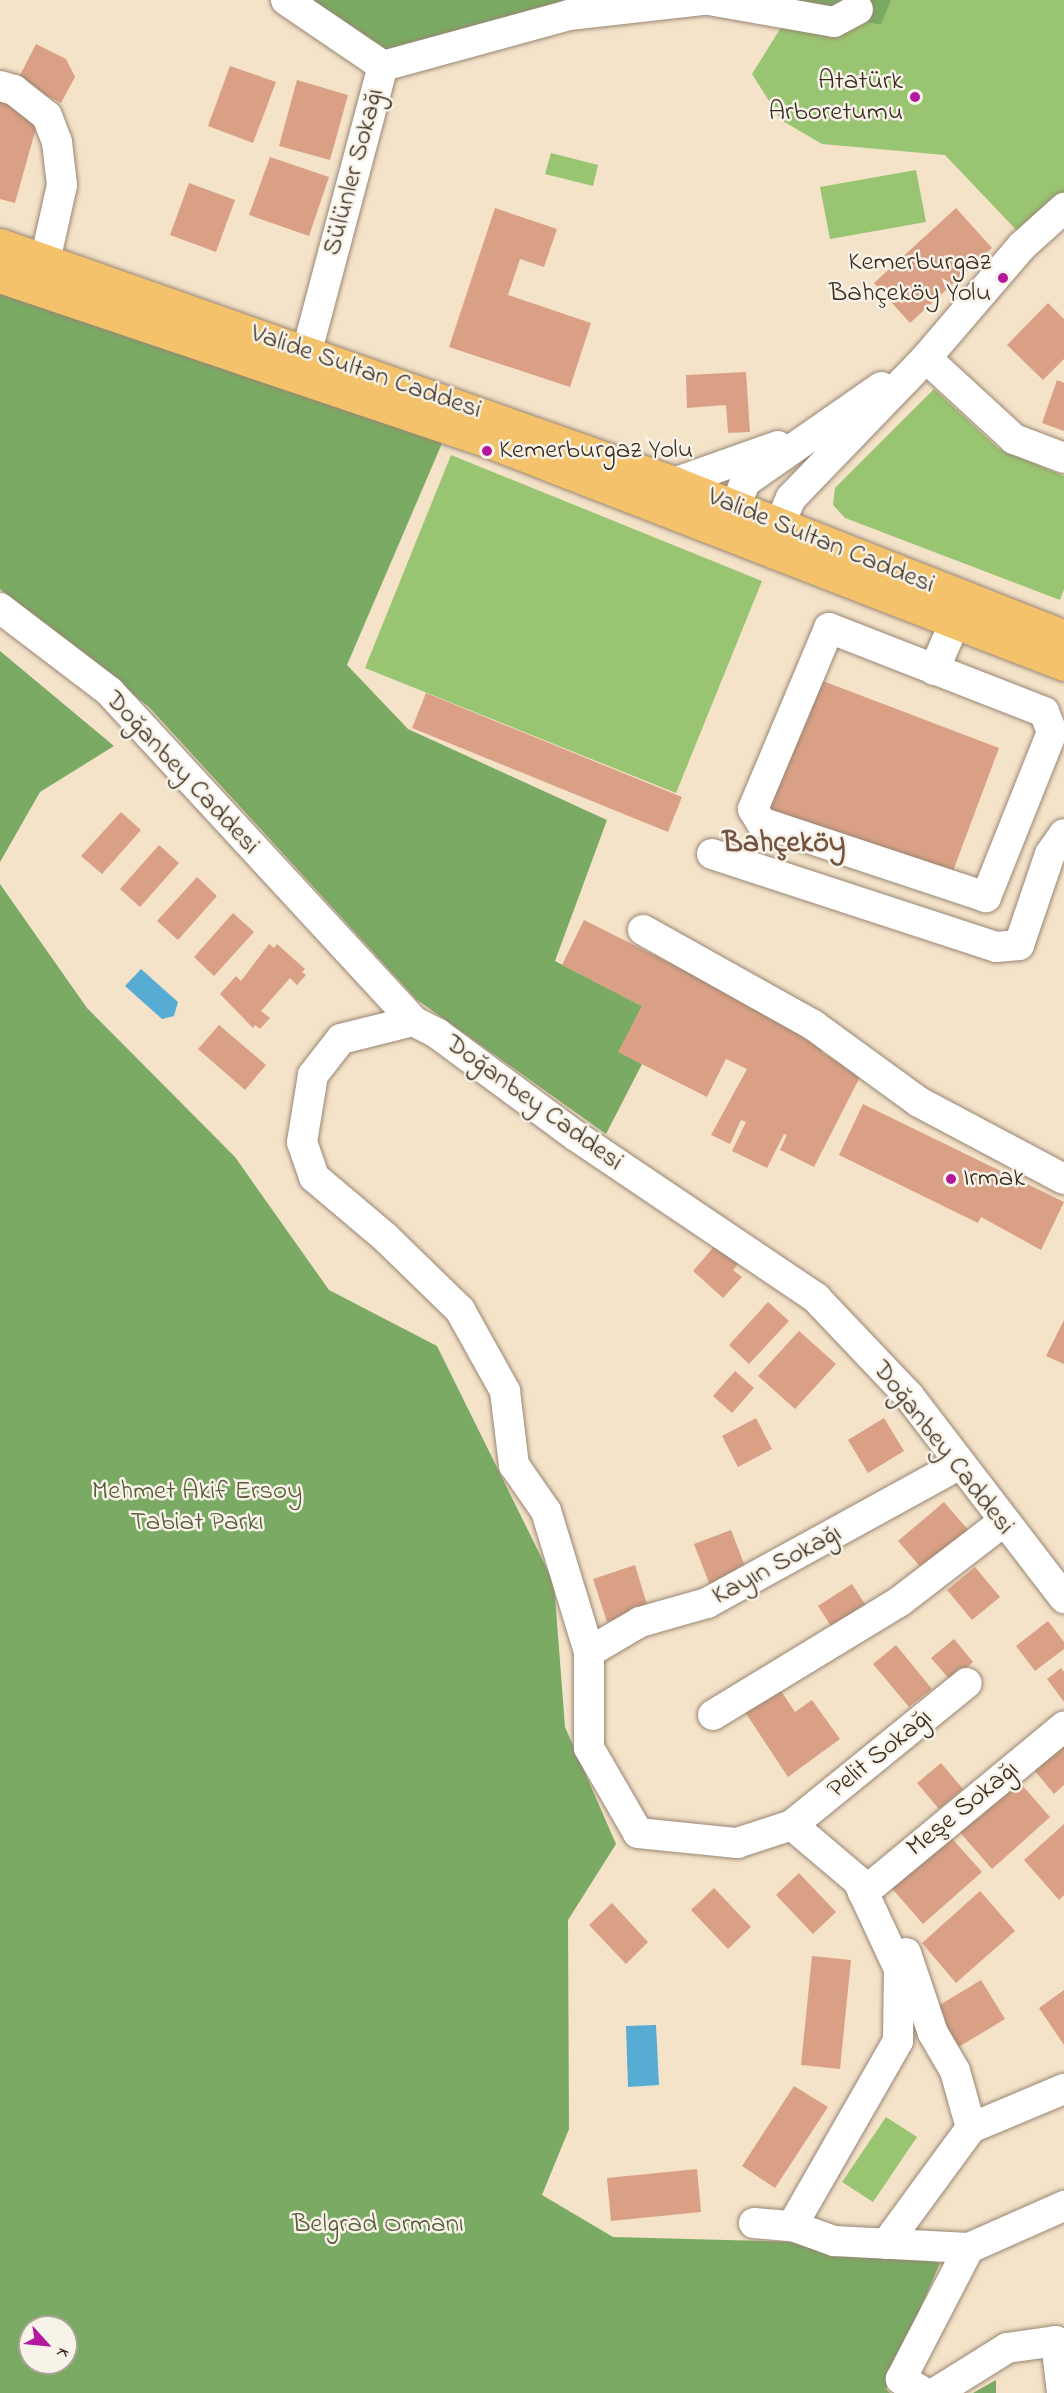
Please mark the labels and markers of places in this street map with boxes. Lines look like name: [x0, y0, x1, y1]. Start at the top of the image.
place label: Atatürk Arboretumu: [768, 65, 903, 128]
marker: Atatürk Arboretumu: [908, 90, 922, 104]
place label: Kemerburgaz Bahçeköy Yolu: [829, 246, 991, 309]
marker: Kemerburgaz Bahçeköy Yolu: [996, 271, 1010, 285]
place label: Kemerburgaz Yolu: [499, 435, 693, 467]
marker: Kemerburgaz Yolu: [480, 444, 494, 458]
place label: Irmak: [963, 1163, 1025, 1195]
marker: Irmak: [944, 1172, 958, 1186]

